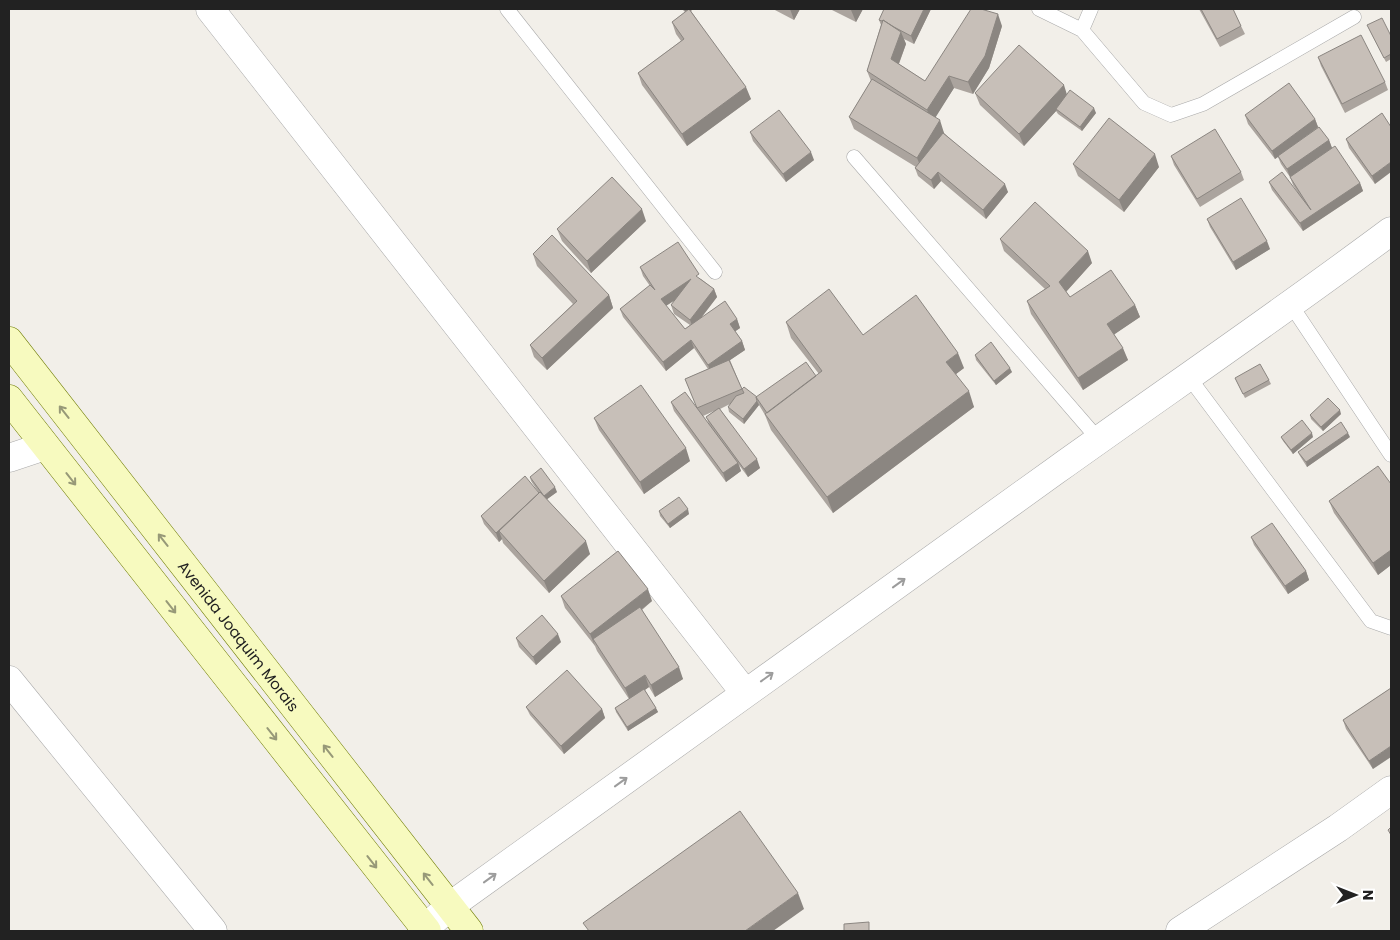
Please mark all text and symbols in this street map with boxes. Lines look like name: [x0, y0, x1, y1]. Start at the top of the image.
one-way arrow: [58, 406, 69, 419]
one-way arrow: [65, 472, 76, 485]
one-way arrow: [158, 534, 169, 547]
street label: Avenida Joaquim Morais: [174, 556, 304, 716]
one-way arrow: [892, 577, 906, 588]
one-way arrow: [166, 600, 177, 613]
one-way arrow: [760, 672, 774, 682]
one-way arrow: [266, 728, 277, 741]
one-way arrow: [323, 744, 333, 758]
one-way arrow: [614, 777, 627, 788]
one-way arrow: [367, 855, 378, 868]
north arrow: [1330, 870, 1380, 920]
one-way arrow: [423, 872, 434, 885]
one-way arrow: [483, 873, 497, 883]
text: N: [1358, 890, 1378, 900]

